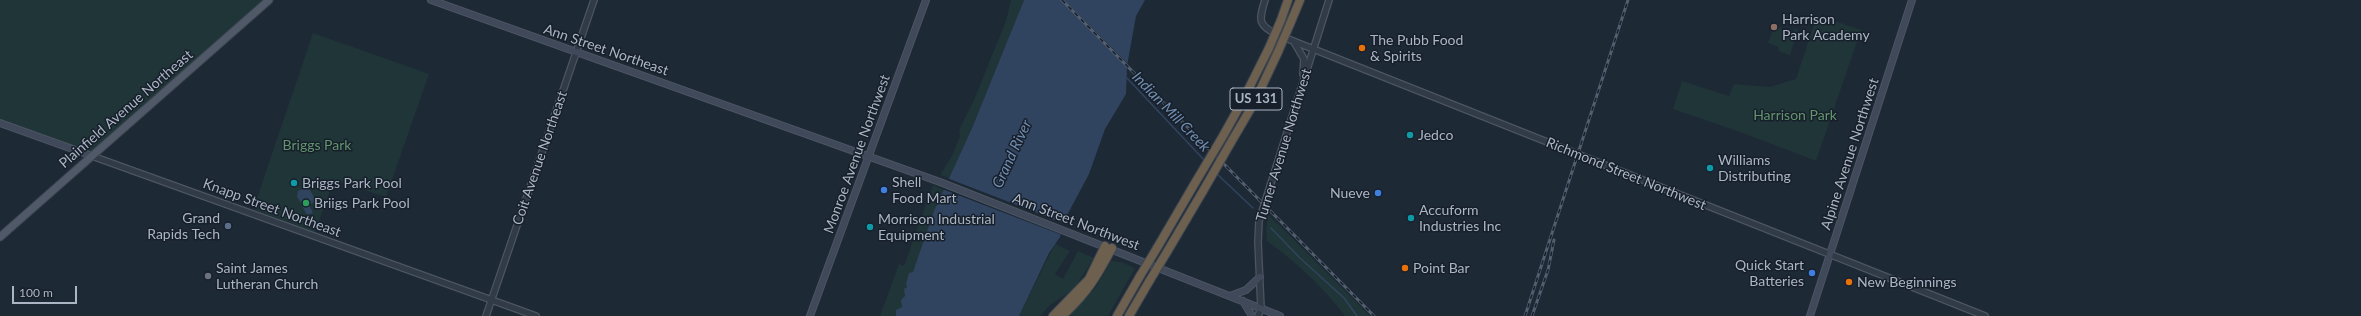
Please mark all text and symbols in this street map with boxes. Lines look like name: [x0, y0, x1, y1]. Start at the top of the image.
place label: Harrison Park Academy: [1782, 11, 1870, 44]
street label: Ann Street Northeast: [541, 21, 671, 79]
marker: Harrison Park Academy: [1769, 22, 1779, 32]
place label: The Pubb Food & Spirits: [1370, 32, 1463, 64]
marker: The Pubb Food & Spirits: [1357, 43, 1367, 53]
street label: Plainfield Avenue Northeast: [56, 46, 196, 172]
street label: Turner Avenue Northwest: [1253, 66, 1315, 224]
water label: Indian Mill Creek: [1128, 68, 1214, 156]
street label: Monroe Avenue Northwest: [820, 72, 894, 236]
street label: Alpine Avenue Northwest: [1818, 76, 1882, 232]
road number: US 131: [1230, 88, 1282, 110]
street label: Coit Avenue Northeast: [509, 89, 571, 227]
park label: Harrison Park: [1753, 107, 1837, 123]
water label: Grand River: [988, 117, 1036, 191]
place label: Jedco: [1418, 127, 1453, 143]
marker: Jedco: [1405, 130, 1415, 140]
street label: Richmond Street Northwest: [1543, 134, 1709, 214]
park label: Briggs Park: [283, 137, 351, 153]
place label: Williams Distributing: [1718, 152, 1791, 184]
marker: Williams Distributing: [1705, 163, 1715, 173]
place label: Shell Food Mart: [892, 174, 956, 206]
street label: Knapp Street Northeast: [201, 175, 343, 241]
place label: Briggs Park Pool: [302, 175, 402, 191]
marker: Briggs Park Pool: [289, 178, 299, 188]
marker: Shell Food Mart: [879, 185, 889, 195]
place label: Nueve: [1330, 185, 1370, 201]
marker: Nueve: [1373, 188, 1383, 198]
street label: Ann Street Northwest: [1010, 190, 1142, 254]
place label: Briigs Park Pool: [314, 195, 410, 211]
marker: Briigs Park Pool: [301, 198, 311, 208]
place label: Accuform Industries Inc: [1419, 202, 1501, 234]
place label: Grand Rapids Tech: [147, 210, 220, 242]
place label: Morrison Industrial Equipment: [878, 211, 995, 244]
marker: Accuform Industries Inc: [1406, 213, 1416, 223]
marker: Grand Rapids Tech: [223, 221, 233, 231]
marker: Morrison Industrial Equipment: [865, 222, 875, 232]
place label: Quick Start Batteries: [1735, 257, 1804, 290]
place label: Saint James Lutheran Church: [216, 260, 318, 292]
place label: Point Bar: [1413, 260, 1470, 276]
marker: Point Bar: [1400, 263, 1410, 273]
marker: Quick Start Batteries: [1807, 268, 1817, 278]
marker: Saint James Lutheran Church: [203, 271, 213, 281]
place label: New Beginnings: [1857, 274, 1956, 290]
marker: New Beginnings: [1844, 277, 1854, 287]
scale bar: [14, 278, 79, 304]
text: 100 m: [19, 285, 53, 300]

